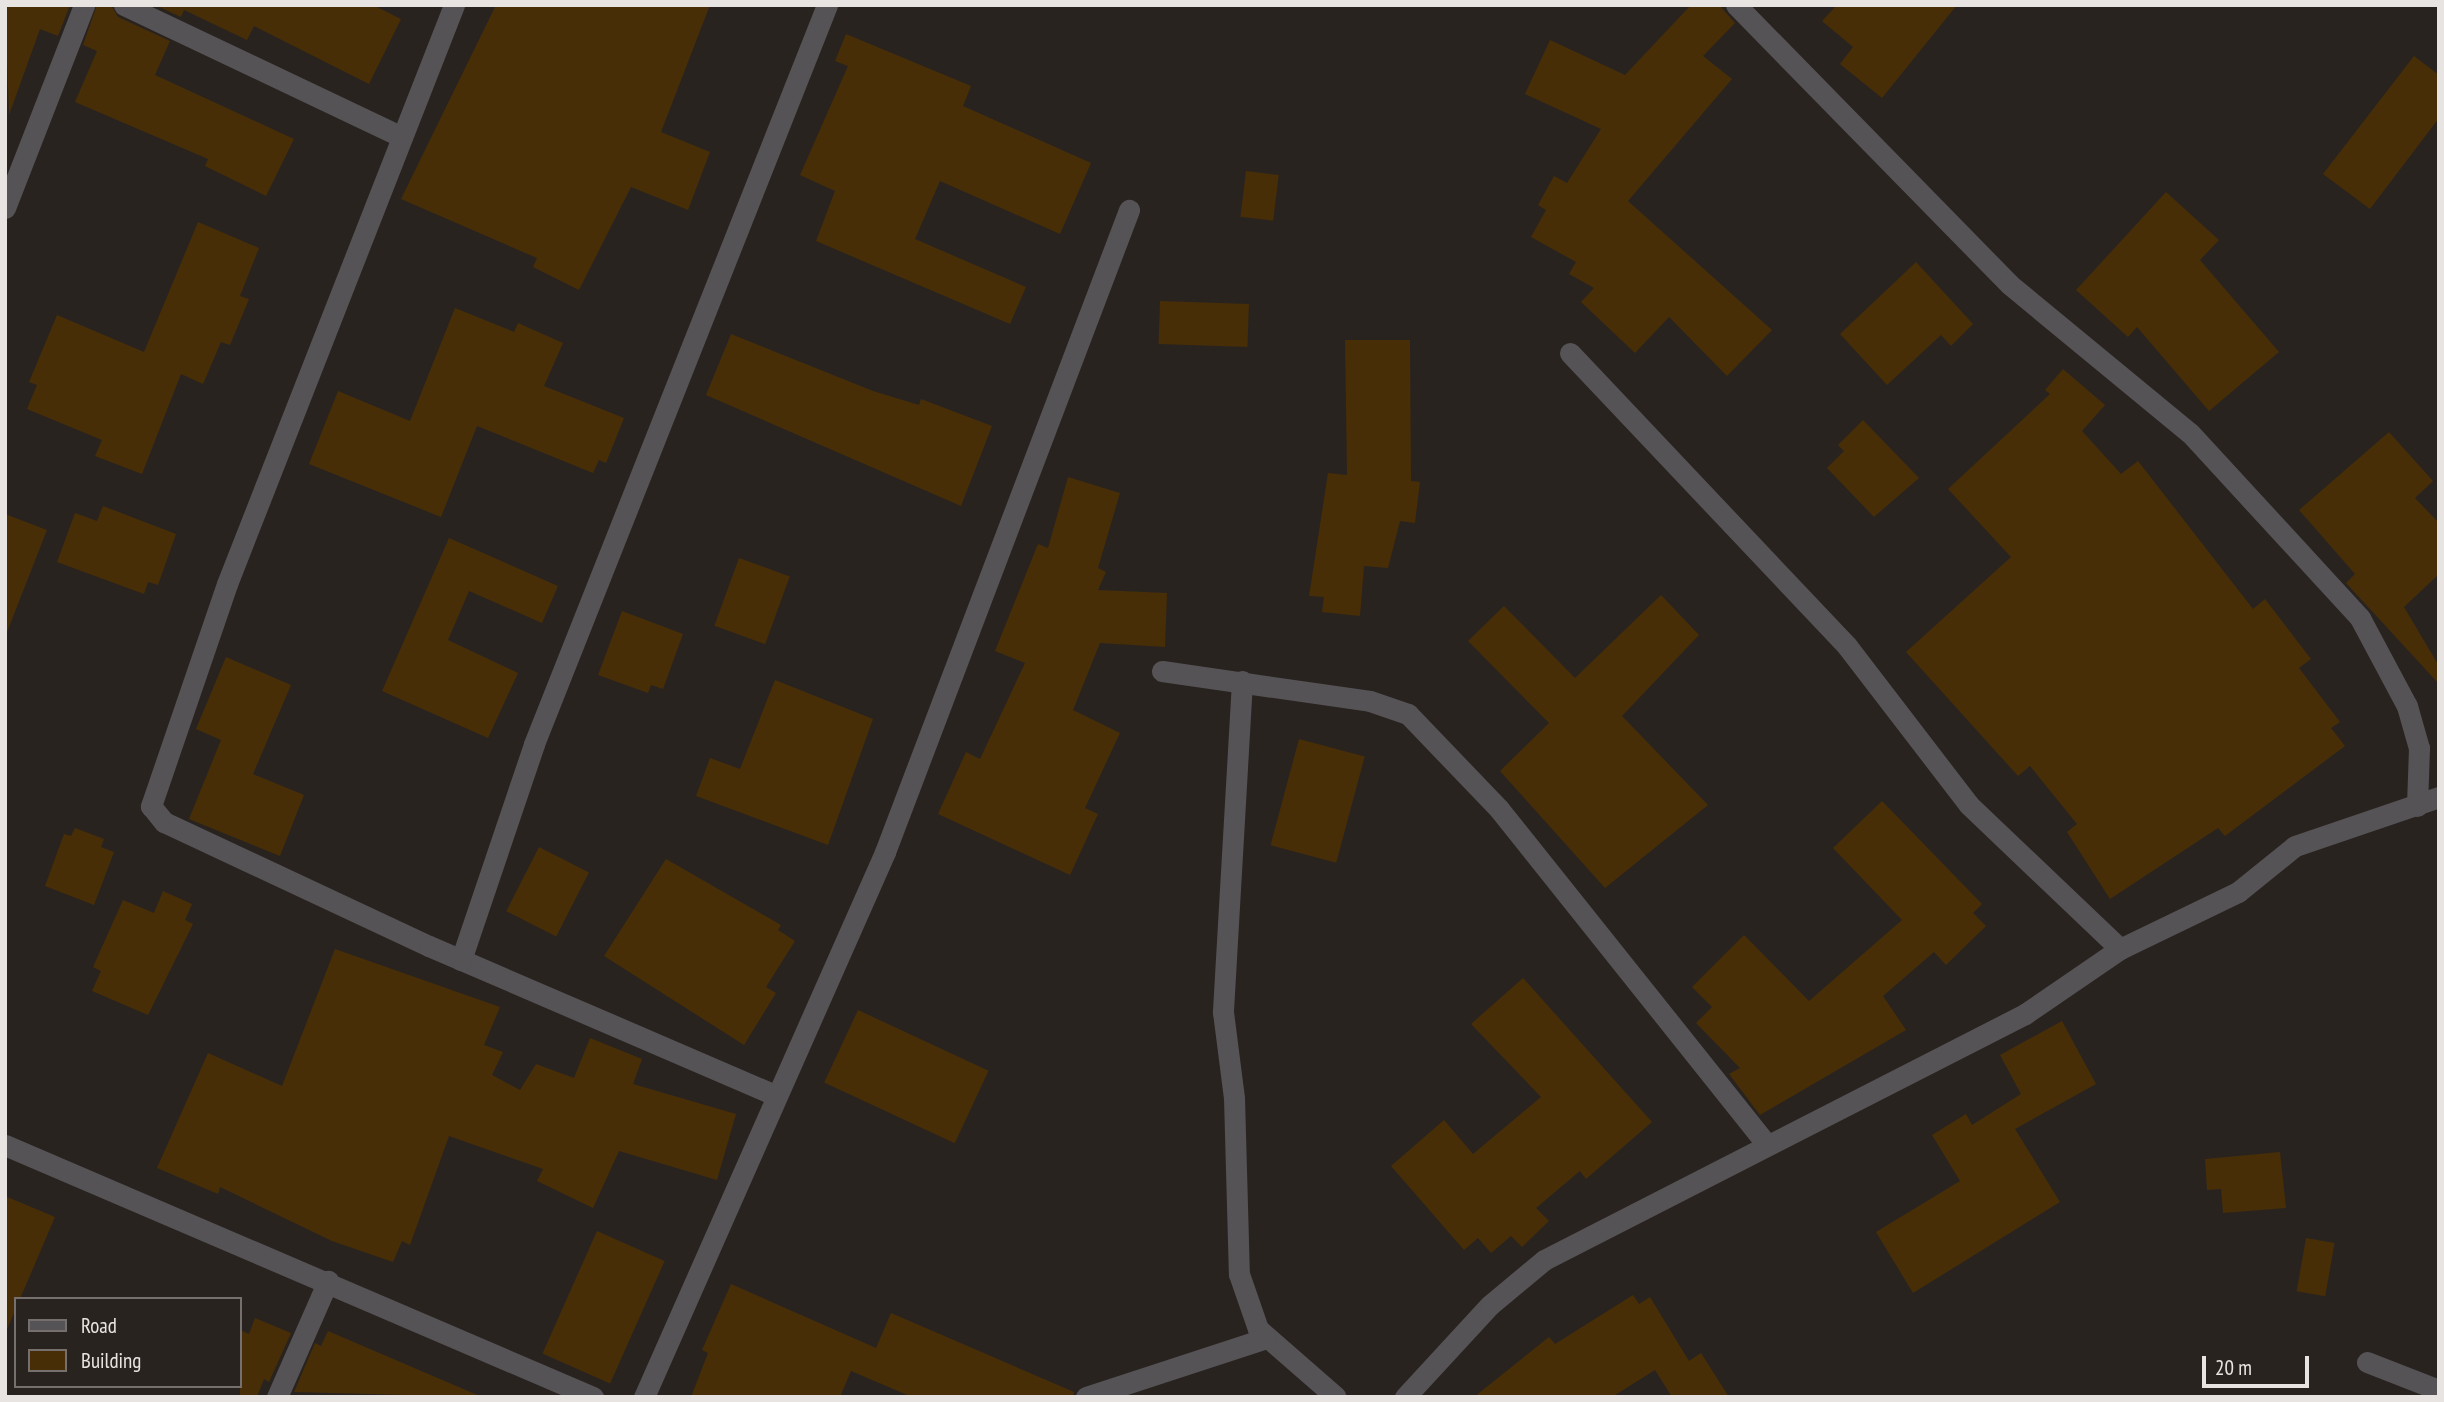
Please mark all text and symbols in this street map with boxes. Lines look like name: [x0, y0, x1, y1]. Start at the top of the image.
legend: [14, 1297, 242, 1388]
text: Road: [81, 1312, 117, 1339]
scale bar: [2206, 1342, 2313, 1386]
text: Building: [81, 1347, 141, 1374]
text: 20 m: [2215, 1354, 2252, 1381]

